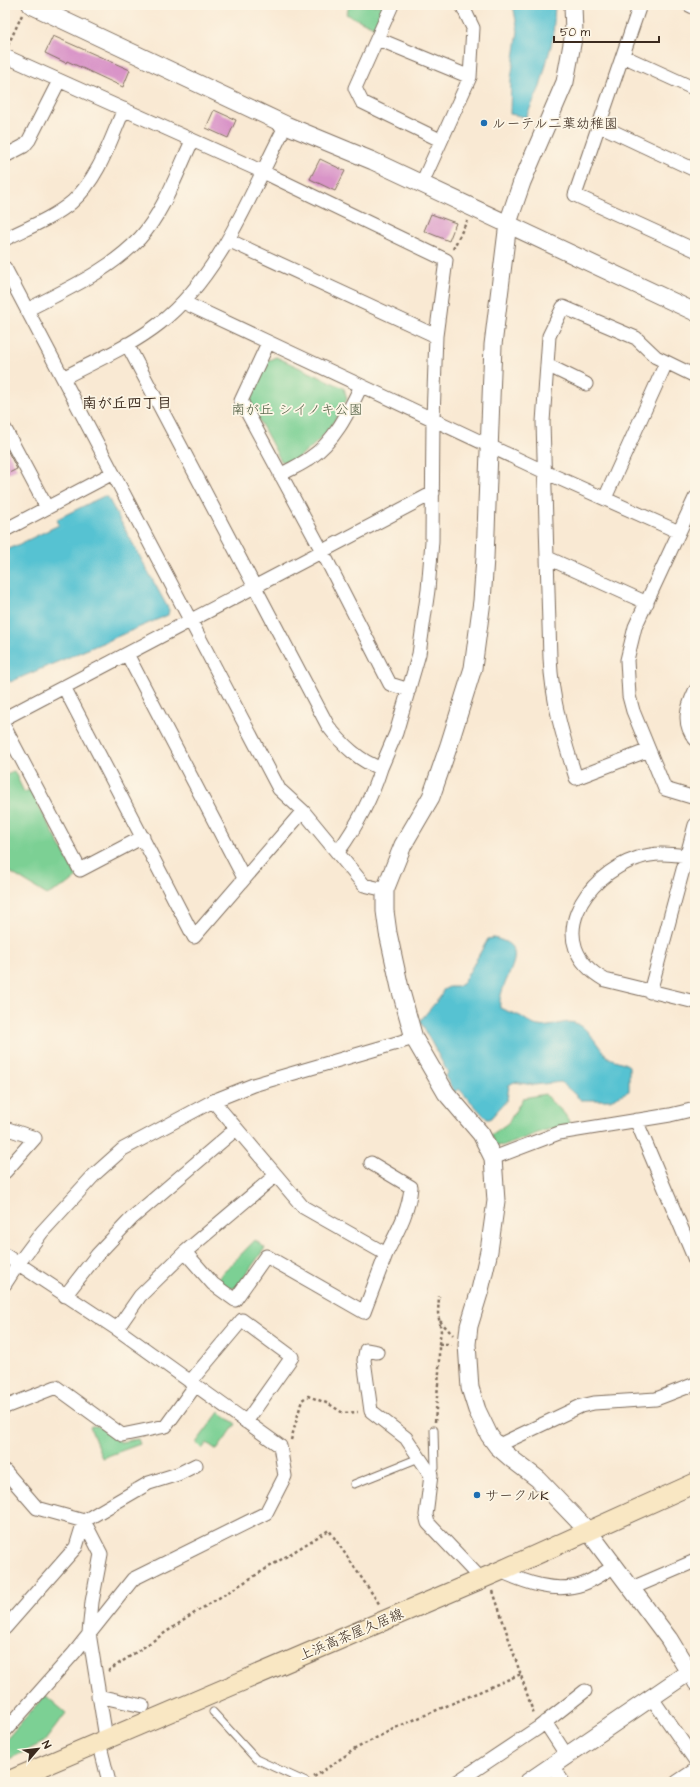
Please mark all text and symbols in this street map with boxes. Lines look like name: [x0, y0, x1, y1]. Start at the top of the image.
scale bar: [554, 18, 659, 44]
text: 50 m: [560, 24, 591, 41]
place label: ルーテル二葉幼稚園: [492, 114, 618, 134]
marker: ルーテル二葉幼稚園: [479, 118, 489, 128]
district label: 南が丘四丁目: [82, 393, 172, 414]
park label: 南が丘 シイノキ公園: [231, 400, 363, 420]
place label: サークルK: [485, 1486, 549, 1506]
marker: サークルK: [472, 1490, 482, 1500]
street label: 上浜高茶屋久居線: [296, 1604, 407, 1666]
north arrow: [18, 1729, 58, 1769]
text: N: [38, 1738, 55, 1751]

